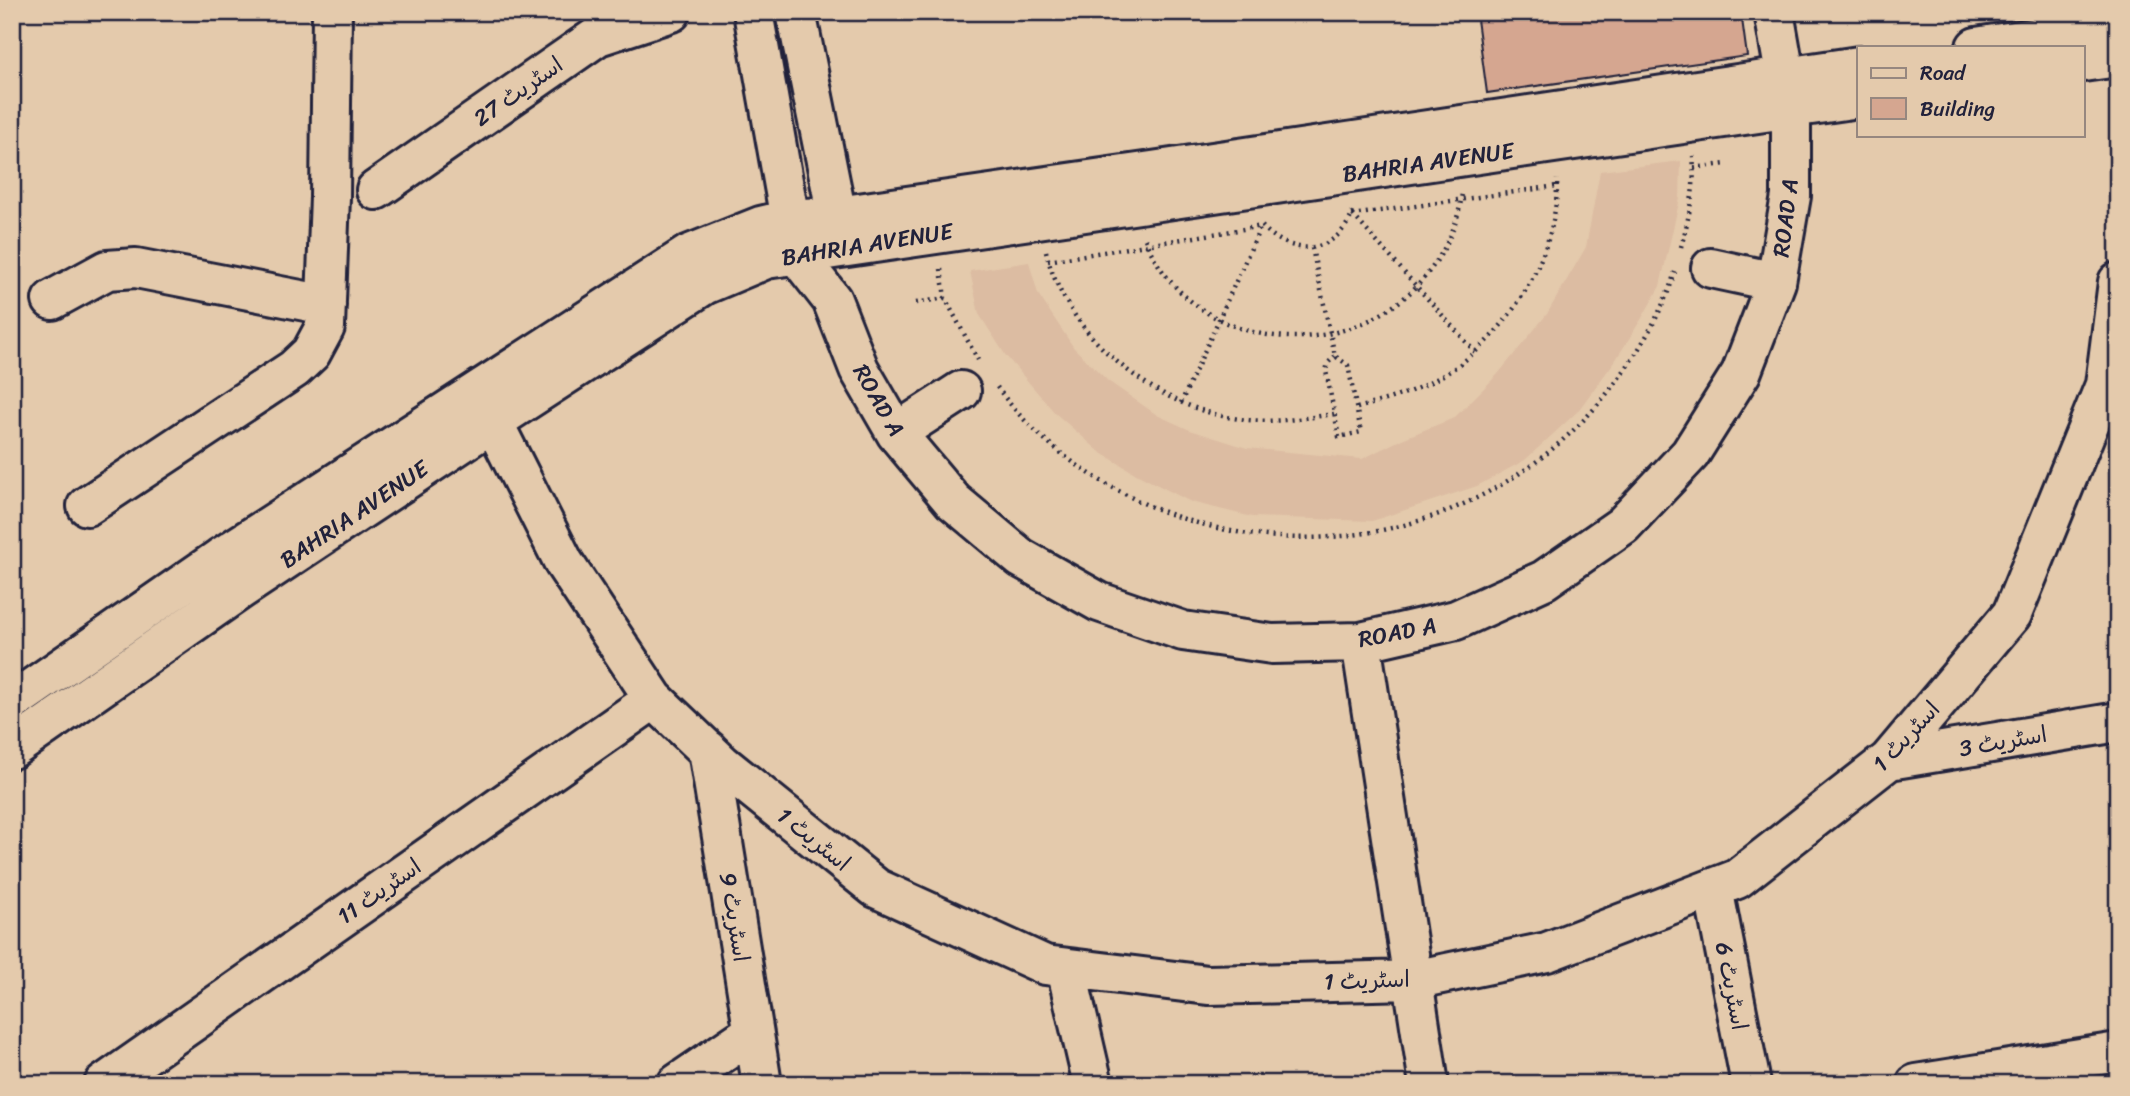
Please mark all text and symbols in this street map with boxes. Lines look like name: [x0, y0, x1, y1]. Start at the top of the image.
street label: اسٹریٹ 27: [465, 45, 572, 138]
legend: [1857, 46, 2084, 136]
text: Road: [1920, 54, 1967, 92]
text: Building: [1920, 90, 1996, 128]
street label: BAHRIA AVENUE: [1340, 130, 1518, 195]
street label: ROAD A: [1760, 177, 1811, 260]
street label: BAHRIA AVENUE: [779, 211, 957, 278]
street label: ROAD A: [841, 356, 916, 444]
street label: BAHRIA AVENUE: [271, 448, 438, 580]
street label: ROAD A: [1355, 605, 1440, 660]
street label: اسٹریٹ 1: [1862, 691, 1951, 782]
street label: اسٹریٹ 3: [1956, 714, 2050, 769]
street label: اسٹریٹ 1: [767, 796, 860, 882]
street label: اسٹریٹ 11: [328, 847, 430, 936]
street label: اسٹریٹ 9: [707, 869, 762, 965]
street label: اسٹریٹ 6: [1703, 938, 1760, 1034]
street label: اسٹریٹ 1: [1323, 959, 1411, 1002]

